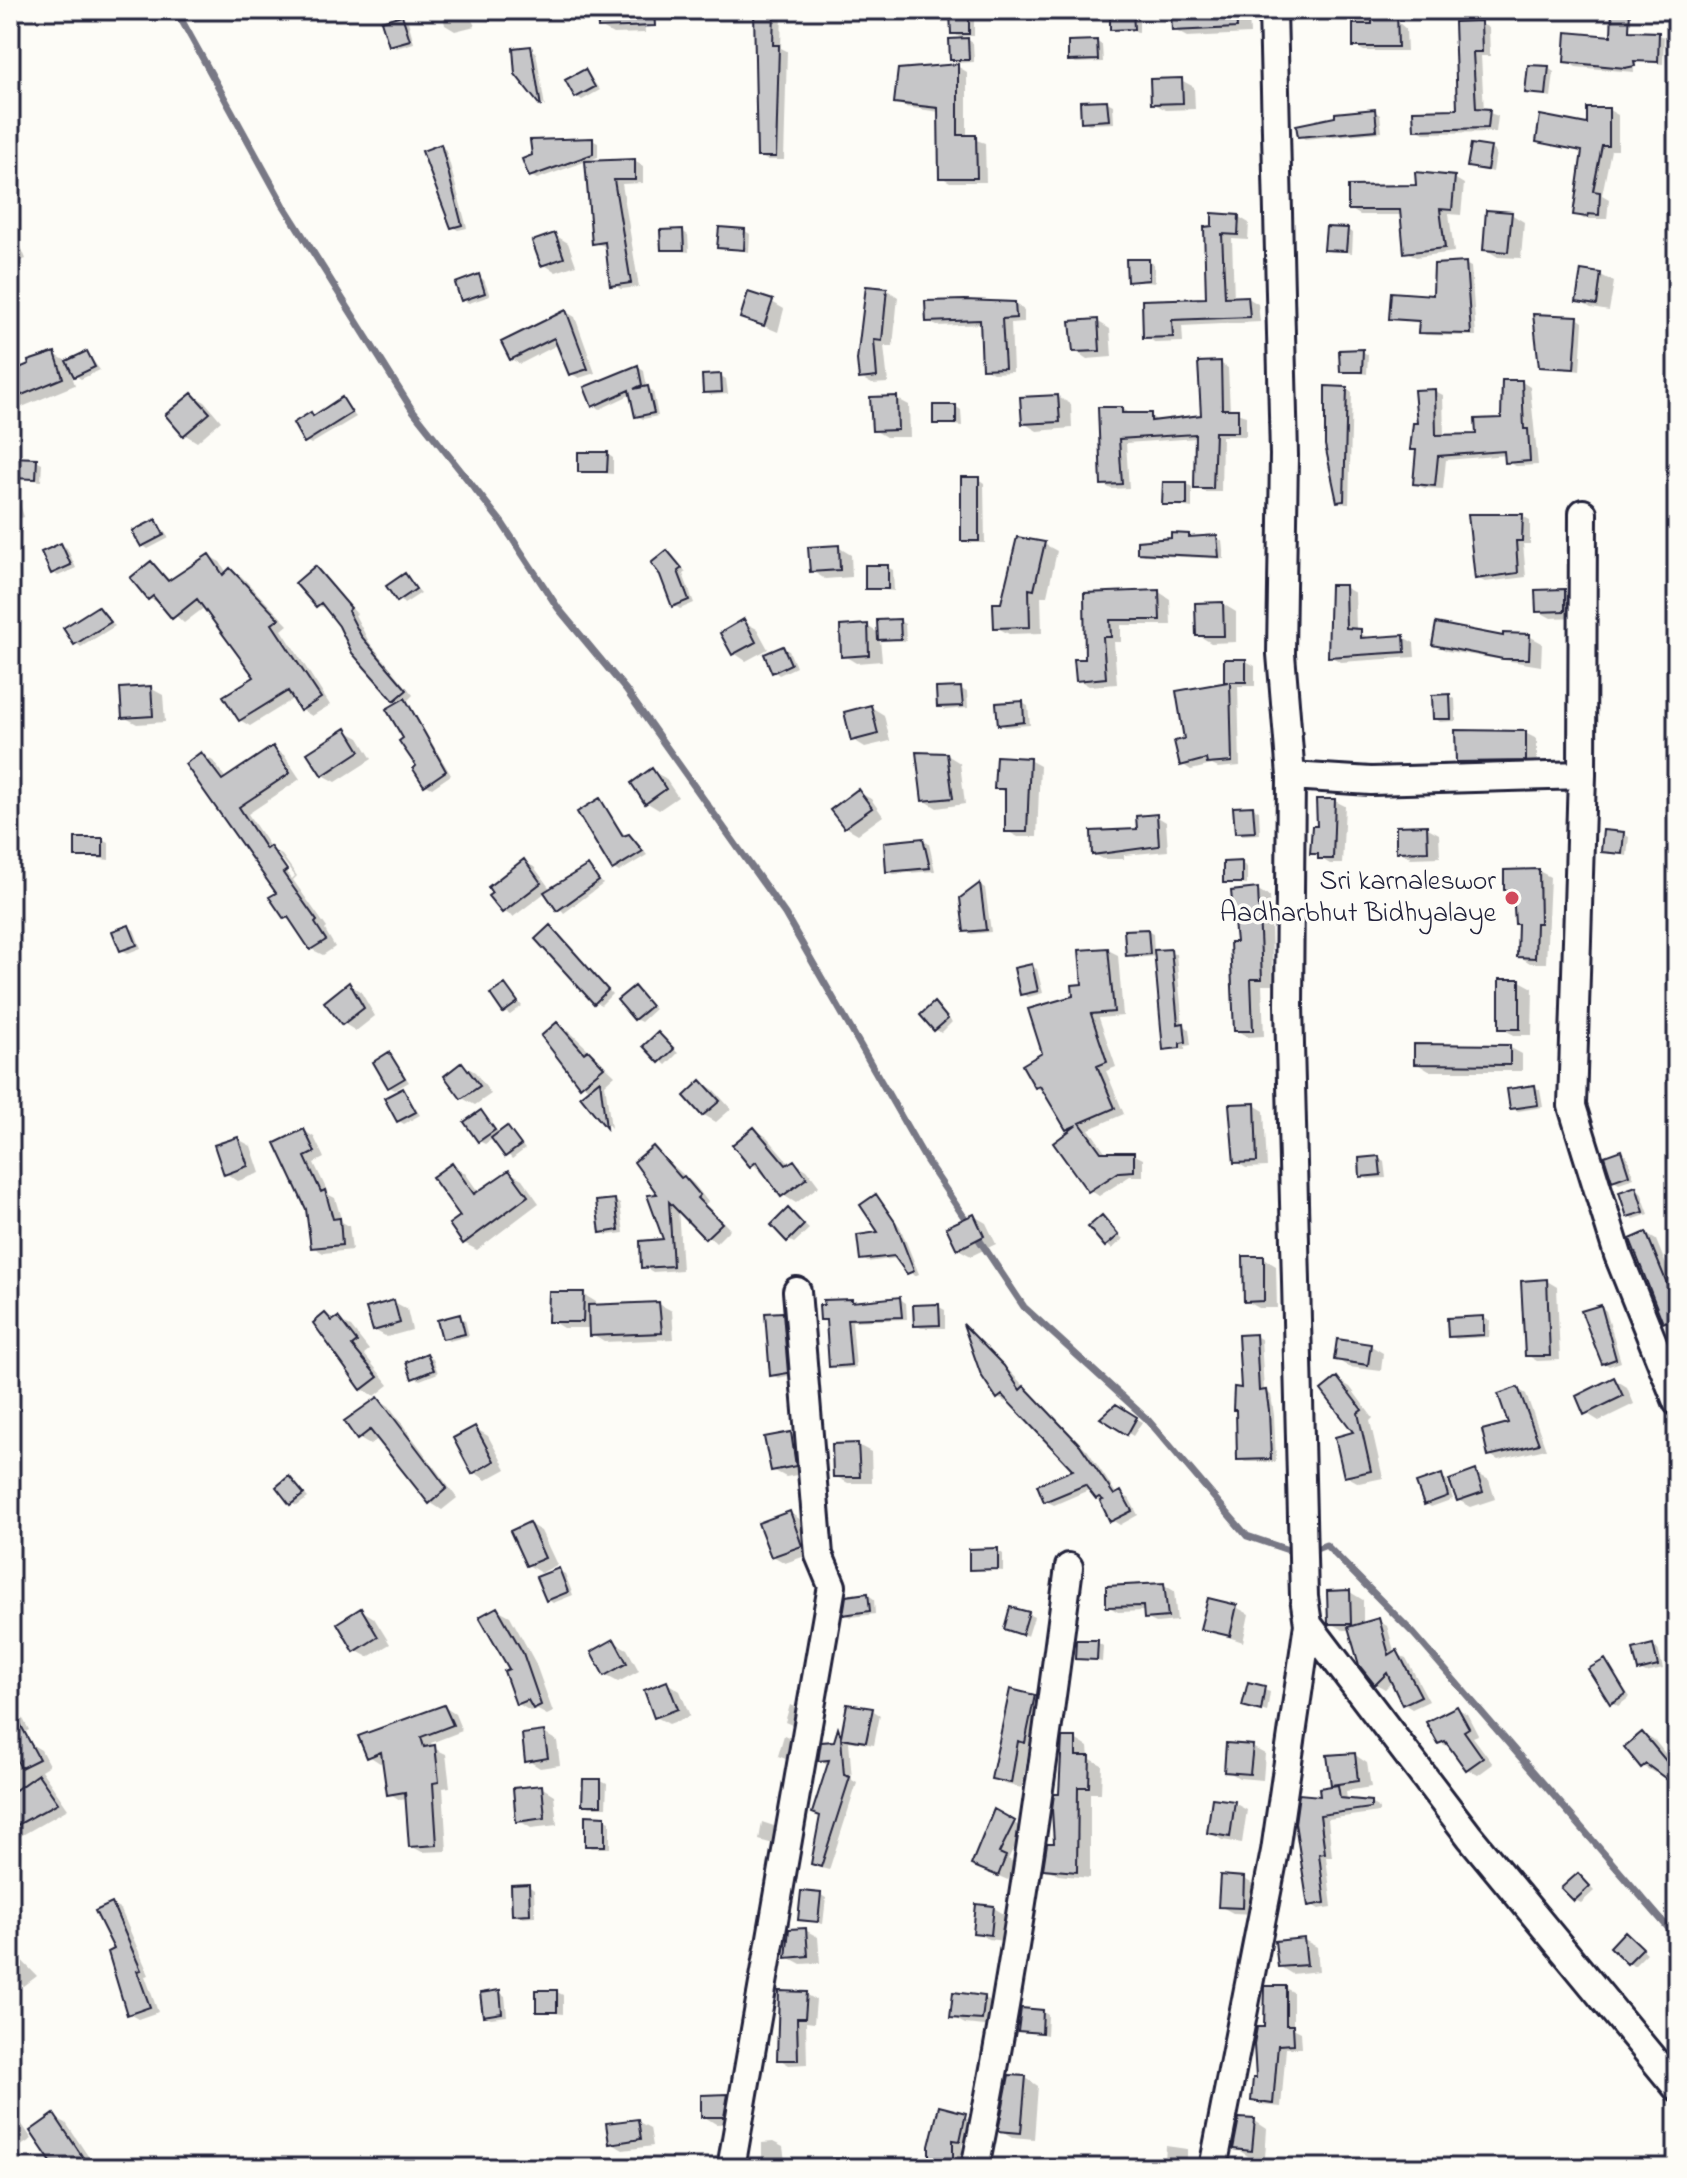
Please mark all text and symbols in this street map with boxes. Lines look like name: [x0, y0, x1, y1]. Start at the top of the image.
place label: Sri karnaleswor Aadharbhut Bidhyalaye: [1220, 862, 1496, 935]
marker: Sri karnaleswor Aadharbhut Bidhyalaye: [1503, 889, 1521, 907]

